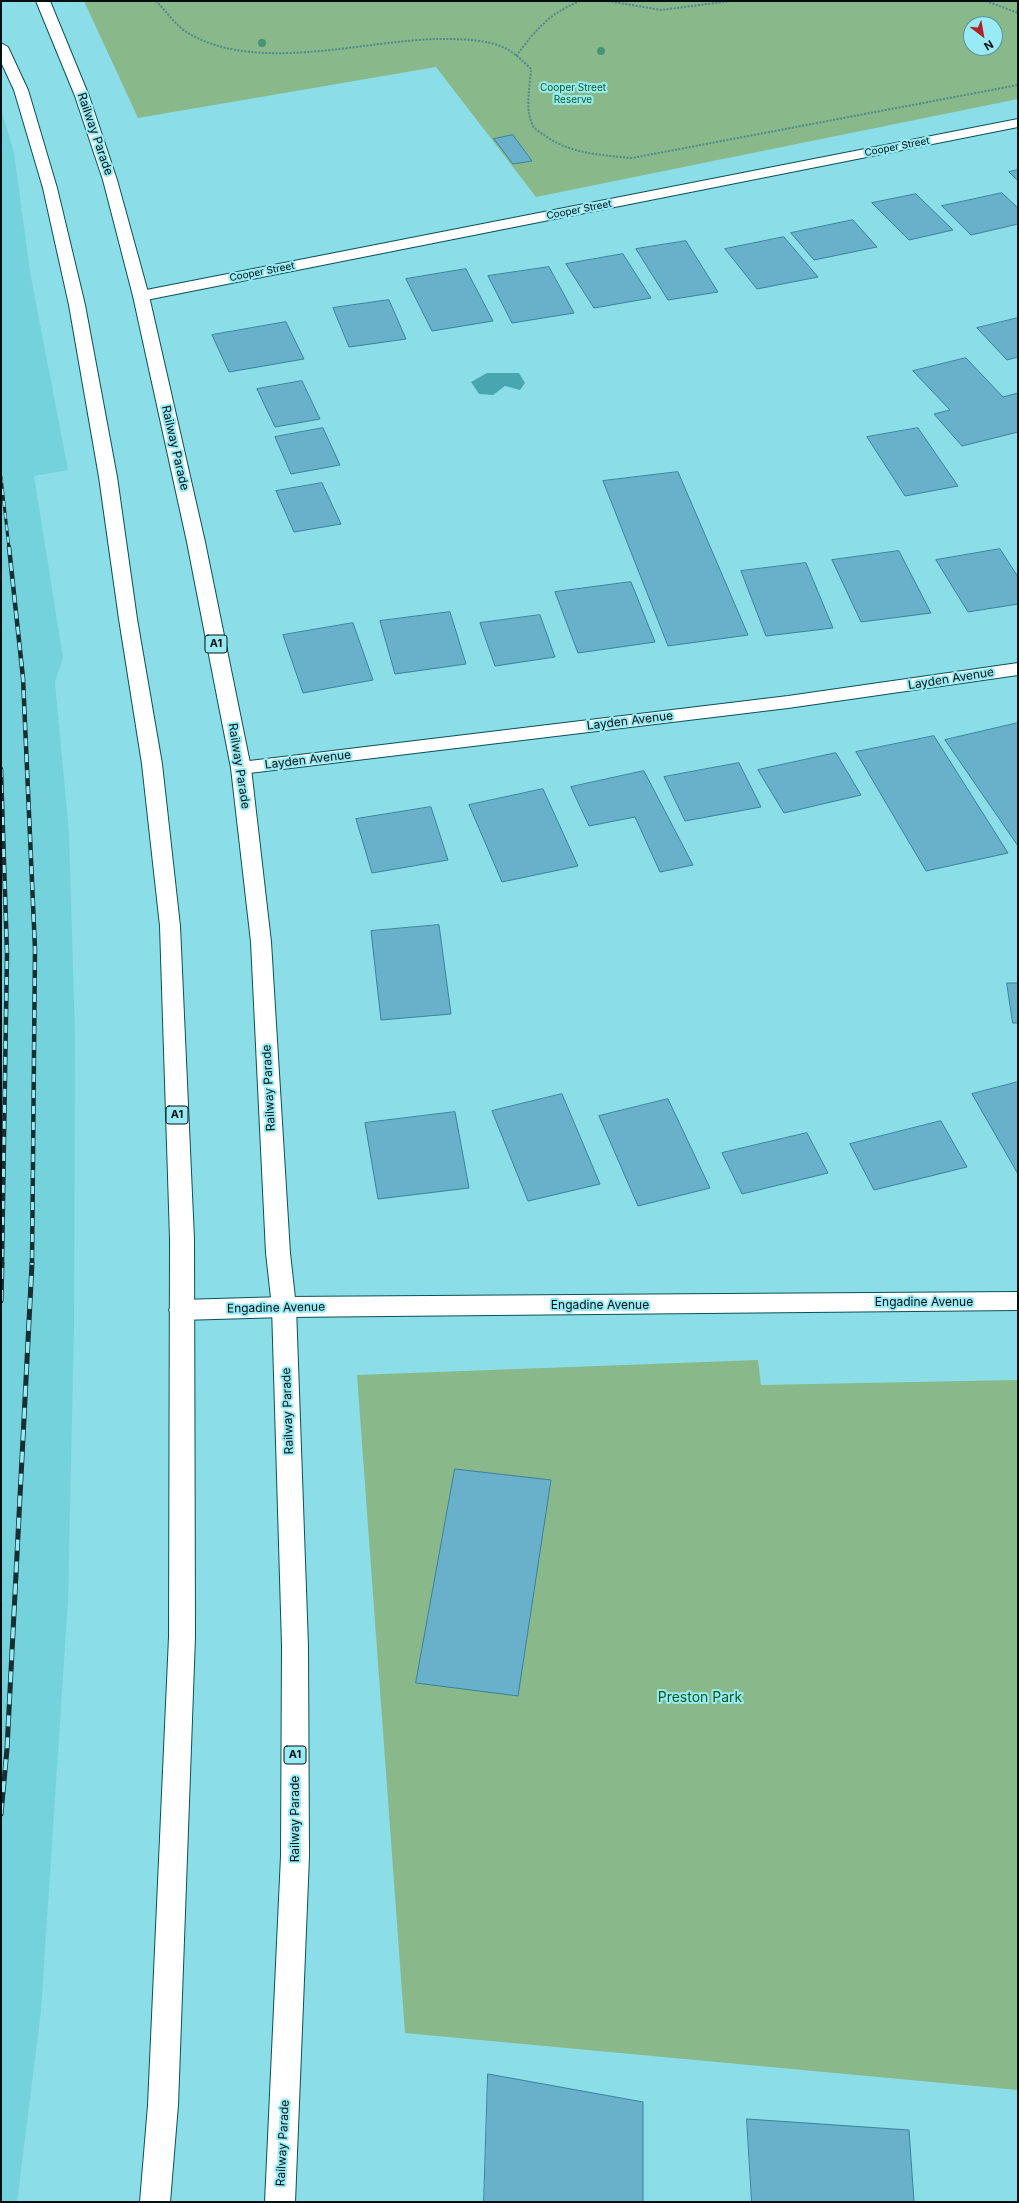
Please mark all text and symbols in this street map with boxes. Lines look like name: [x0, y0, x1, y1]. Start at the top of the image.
north arrow: [963, 16, 1003, 56]
text: N: [981, 37, 996, 54]
park label: Cooper Street Reserve: [540, 82, 606, 106]
street label: Railway Parade: [74, 91, 116, 177]
street label: Cooper Street: [863, 135, 931, 159]
street label: Cooper Street: [545, 198, 613, 222]
street label: Cooper Street: [228, 260, 296, 284]
street label: Railway Parade: [158, 404, 192, 492]
road number: A1: [205, 635, 227, 653]
street label: Layden Avenue: [907, 665, 995, 693]
street label: Layden Avenue: [586, 709, 674, 733]
street label: Railway Parade: [225, 722, 253, 810]
street label: Layden Avenue: [264, 748, 352, 772]
street label: Railway Parade: [260, 1044, 278, 1132]
road number: A1: [166, 1106, 188, 1124]
street label: Engadine Avenue: [875, 1295, 973, 1309]
street label: Engadine Avenue: [551, 1298, 649, 1312]
street label: Engadine Avenue: [227, 1300, 325, 1316]
street label: Railway Parade: [279, 1367, 297, 1455]
park label: Preston Park: [658, 1690, 742, 1706]
road number: A1: [284, 1746, 306, 1764]
street label: Railway Parade: [288, 1776, 302, 1862]
street label: Railway Parade: [274, 2099, 292, 2187]

